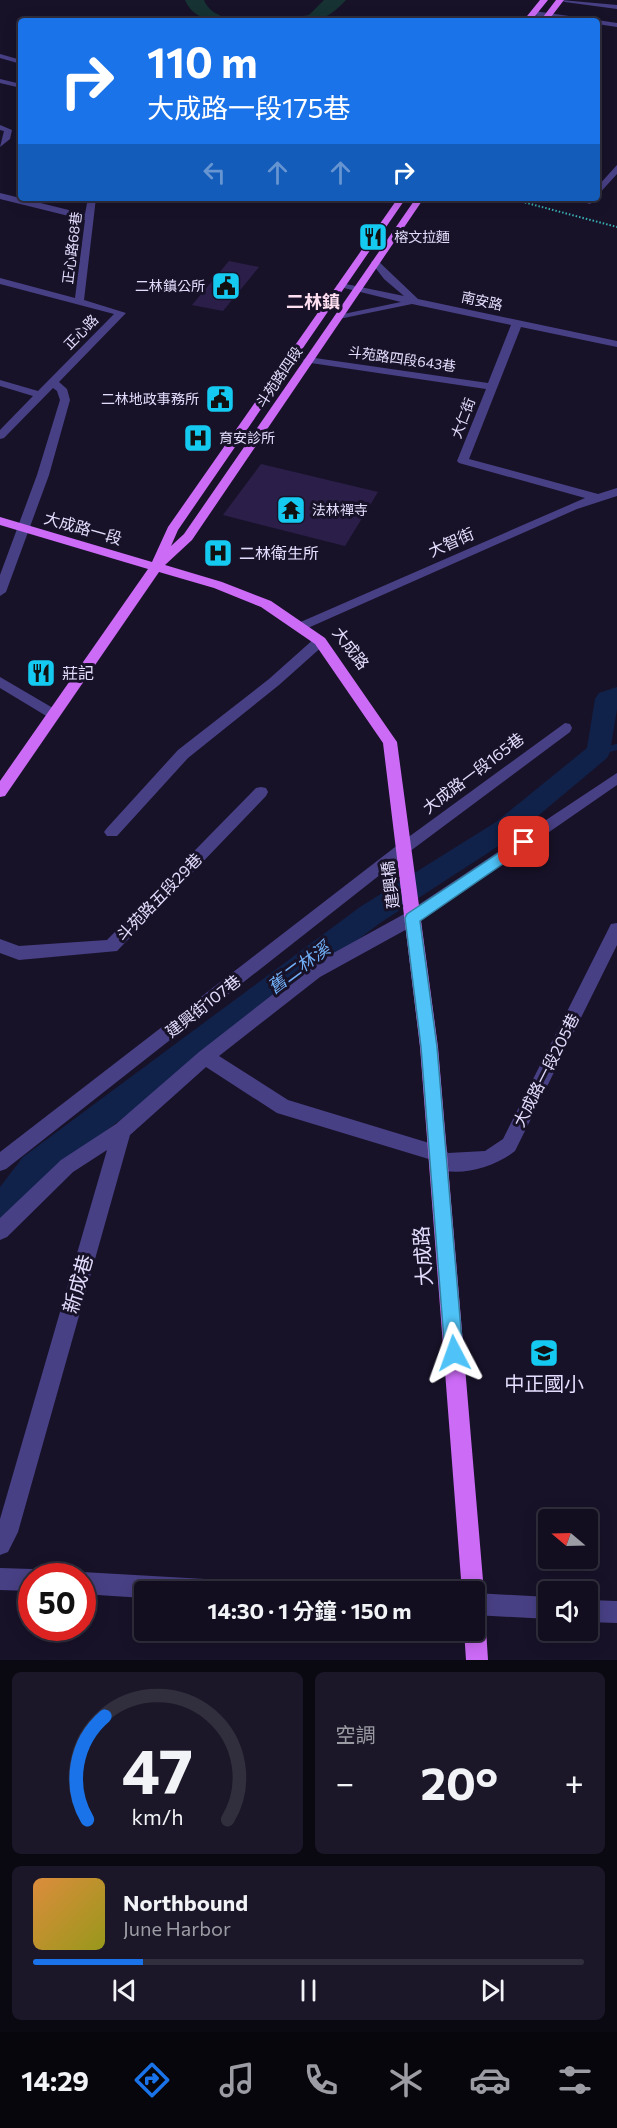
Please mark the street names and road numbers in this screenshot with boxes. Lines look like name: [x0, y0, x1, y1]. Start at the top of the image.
street label: 正心路68巷: [59, 211, 84, 285]
street label: 南安路: [460, 288, 504, 313]
street label: 正心路: [60, 311, 101, 353]
street label: 斗苑路四段: [252, 343, 305, 410]
street label: 斗苑路四段643巷: [347, 343, 457, 374]
street label: 大仁街: [447, 395, 478, 440]
street label: 大成路一段: [42, 507, 124, 548]
street label: 大智街: [425, 523, 477, 560]
street label: 大成路: [329, 623, 373, 673]
street label: 大成路一段165巷: [418, 728, 527, 817]
street label: 斗苑路五段29巷: [112, 849, 205, 944]
street label: 建興橋: [377, 860, 402, 910]
street label: 建興街107巷: [162, 971, 244, 1041]
street label: 大成路一段205巷: [509, 1010, 582, 1130]
street label: 大成路: [408, 1225, 436, 1287]
street label: 新成巷: [57, 1252, 97, 1316]

